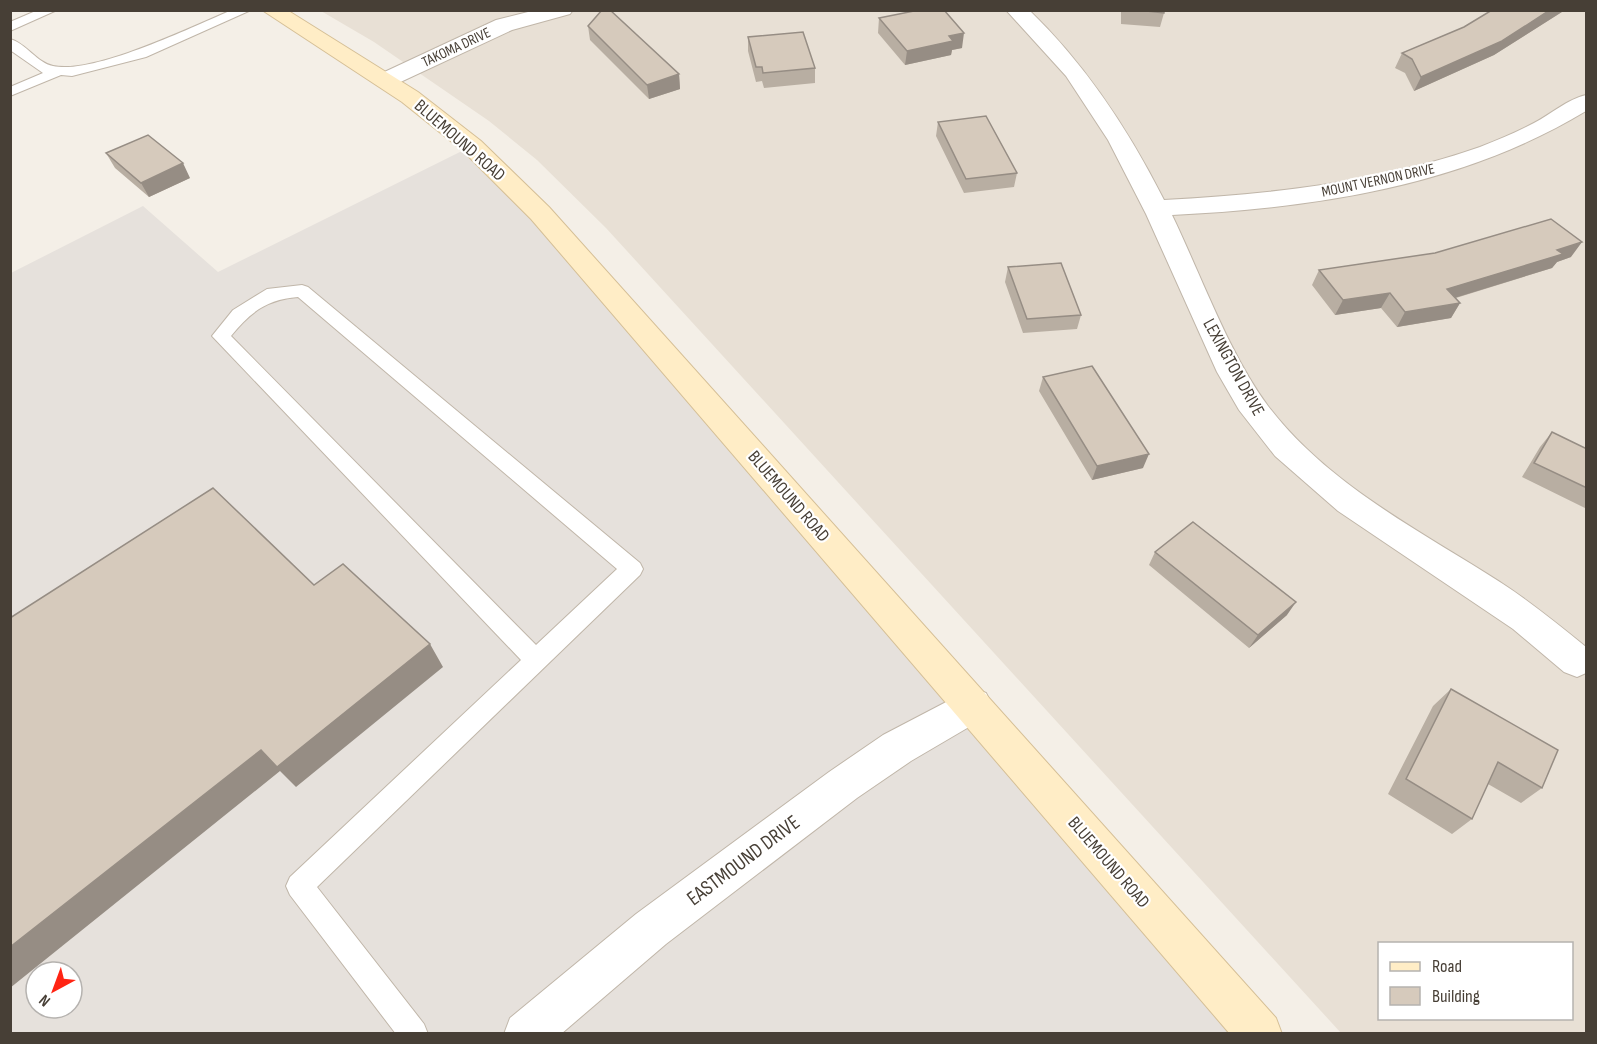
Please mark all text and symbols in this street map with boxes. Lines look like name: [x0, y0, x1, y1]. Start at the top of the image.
street label: TAKOMA DRIVE: [419, 23, 494, 72]
street label: BLUEMOUND ROAD: [410, 95, 509, 186]
street label: MOUNT VERNON DRIVE: [1320, 159, 1436, 202]
street label: LEXINGTON DRIVE: [1198, 315, 1269, 419]
street label: BLUEMOUND ROAD: [743, 447, 834, 546]
street label: EASTMOUND DRIVE: [682, 810, 805, 911]
street label: BLUEMOUND ROAD: [1063, 813, 1154, 912]
legend: [1378, 942, 1573, 1020]
text: Road: [1432, 956, 1462, 977]
north arrow: [24, 960, 84, 1020]
text: Building: [1432, 986, 1480, 1007]
text: N: [36, 990, 55, 1010]

